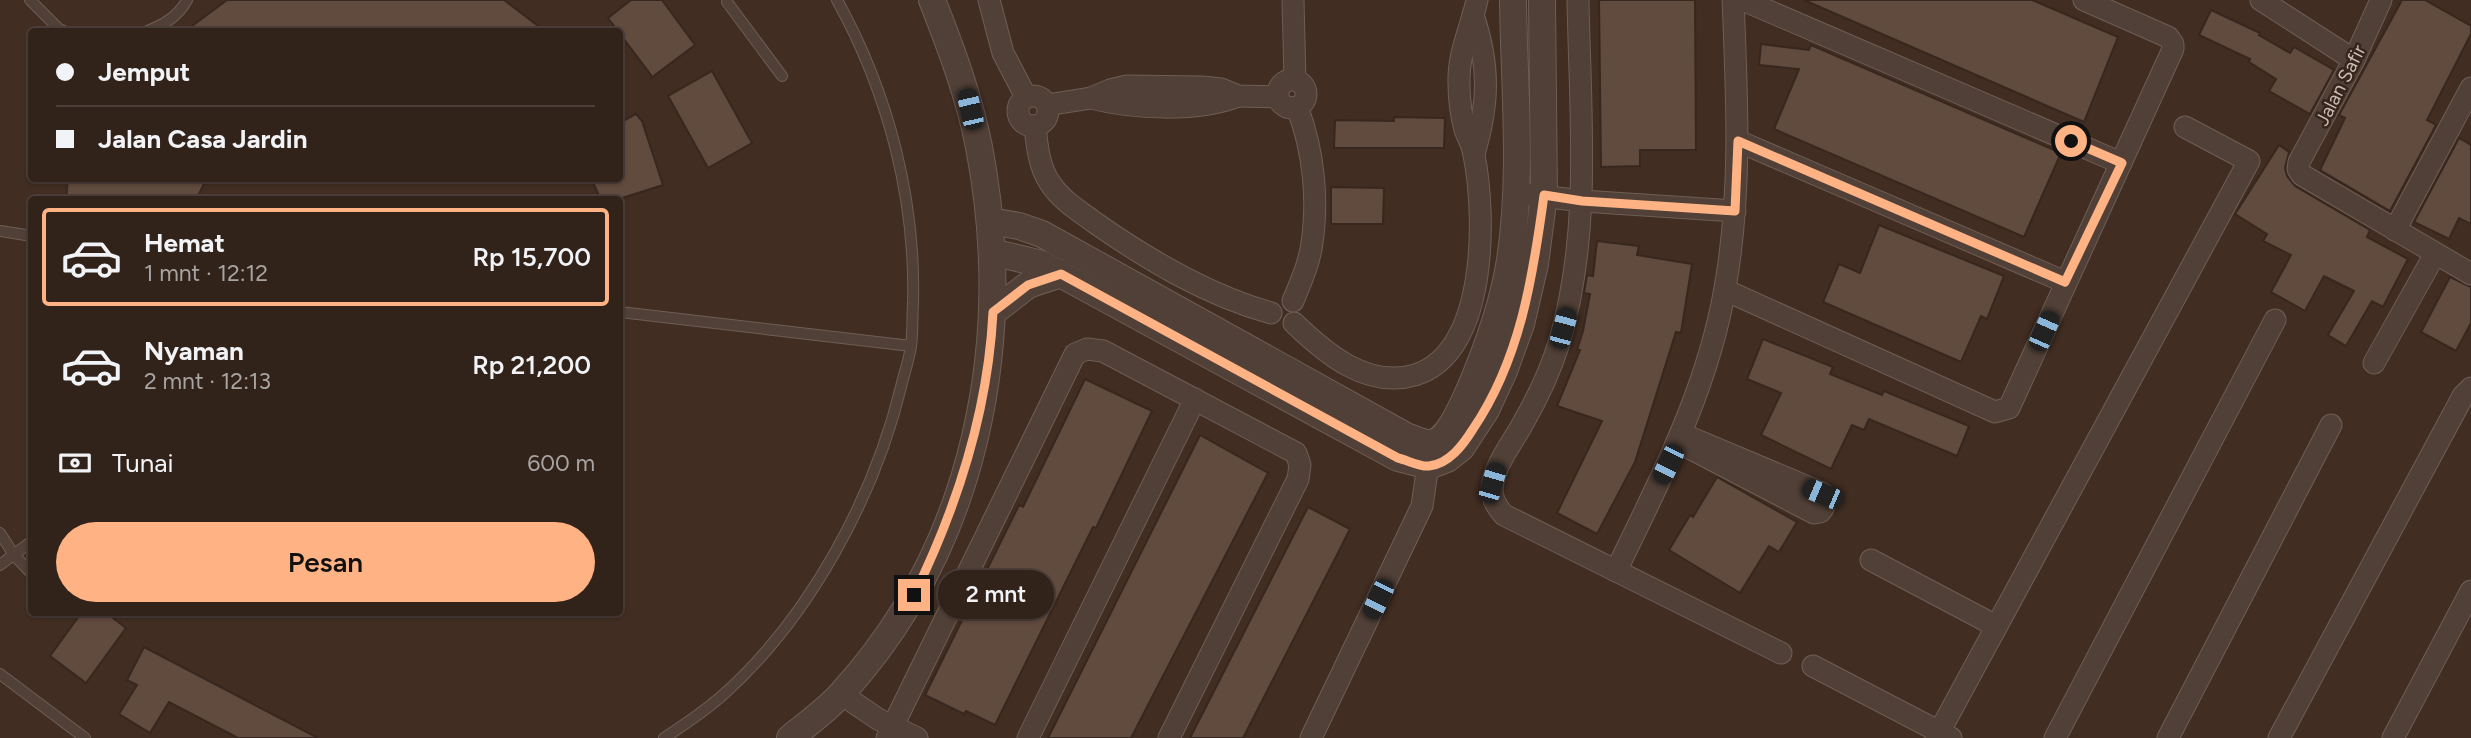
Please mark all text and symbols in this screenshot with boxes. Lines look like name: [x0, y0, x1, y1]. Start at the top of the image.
street label: Jalan Safir: [2310, 40, 2371, 130]
text: Jemput: [98, 56, 190, 88]
car: [956, 86, 985, 132]
text: Jalan Casa Jardin: [98, 123, 307, 155]
route start: [2055, 125, 2087, 157]
icon: car: [60, 226, 123, 289]
text: Hemat: [144, 227, 225, 259]
text: Rp 15,700: [473, 241, 591, 273]
text: 1 mnt · 12:12: [144, 259, 268, 287]
car: [1548, 305, 1579, 351]
car: [2026, 308, 2063, 354]
icon: car: [60, 334, 123, 397]
text: Nyaman: [144, 335, 244, 367]
text: Rp 21,200: [472, 349, 591, 381]
text: 2 mnt · 12:13: [144, 367, 271, 395]
car: [1650, 441, 1687, 487]
icon: cash: [56, 444, 94, 482]
text: Tunai: [112, 447, 173, 479]
text: 600 m: [527, 449, 595, 477]
car: [1477, 460, 1508, 506]
car: [1799, 476, 1846, 512]
button: Pesan: [56, 522, 595, 602]
callout: 2 mnt: [939, 570, 1054, 620]
car: [1360, 576, 1397, 622]
route end: [898, 579, 930, 611]
text: 2 mnt: [966, 580, 1026, 608]

